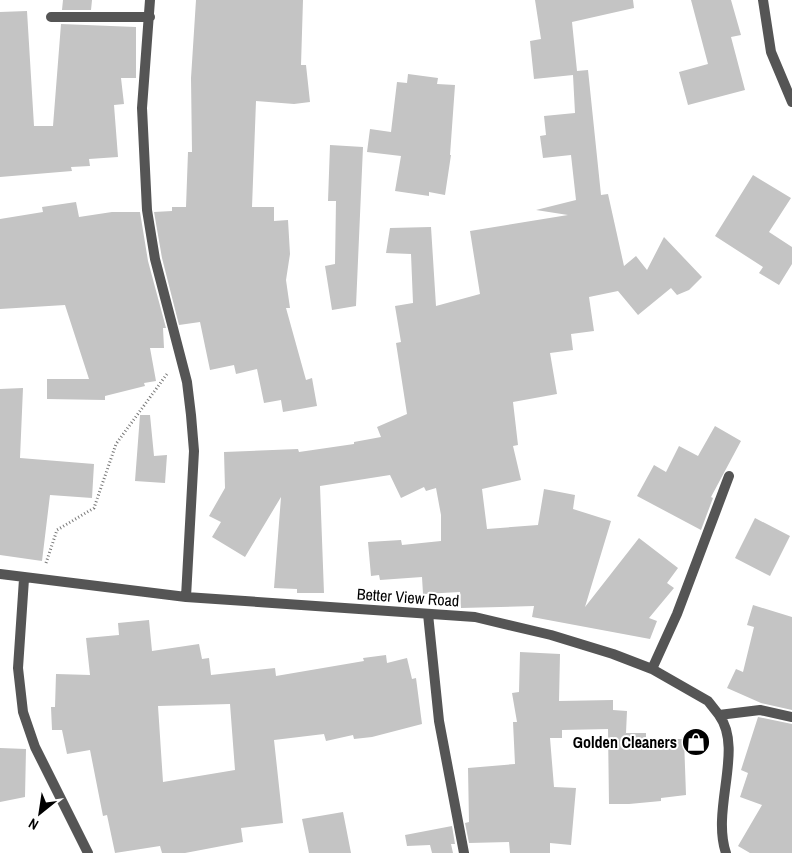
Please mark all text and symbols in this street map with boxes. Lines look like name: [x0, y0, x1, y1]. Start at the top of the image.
street label: Better View Road: [356, 582, 460, 612]
shop icon: Golden Cleaners: [681, 727, 711, 757]
place label: Golden Cleaners: [573, 731, 677, 753]
north arrow: [15, 788, 65, 838]
text: N: [25, 814, 42, 834]

